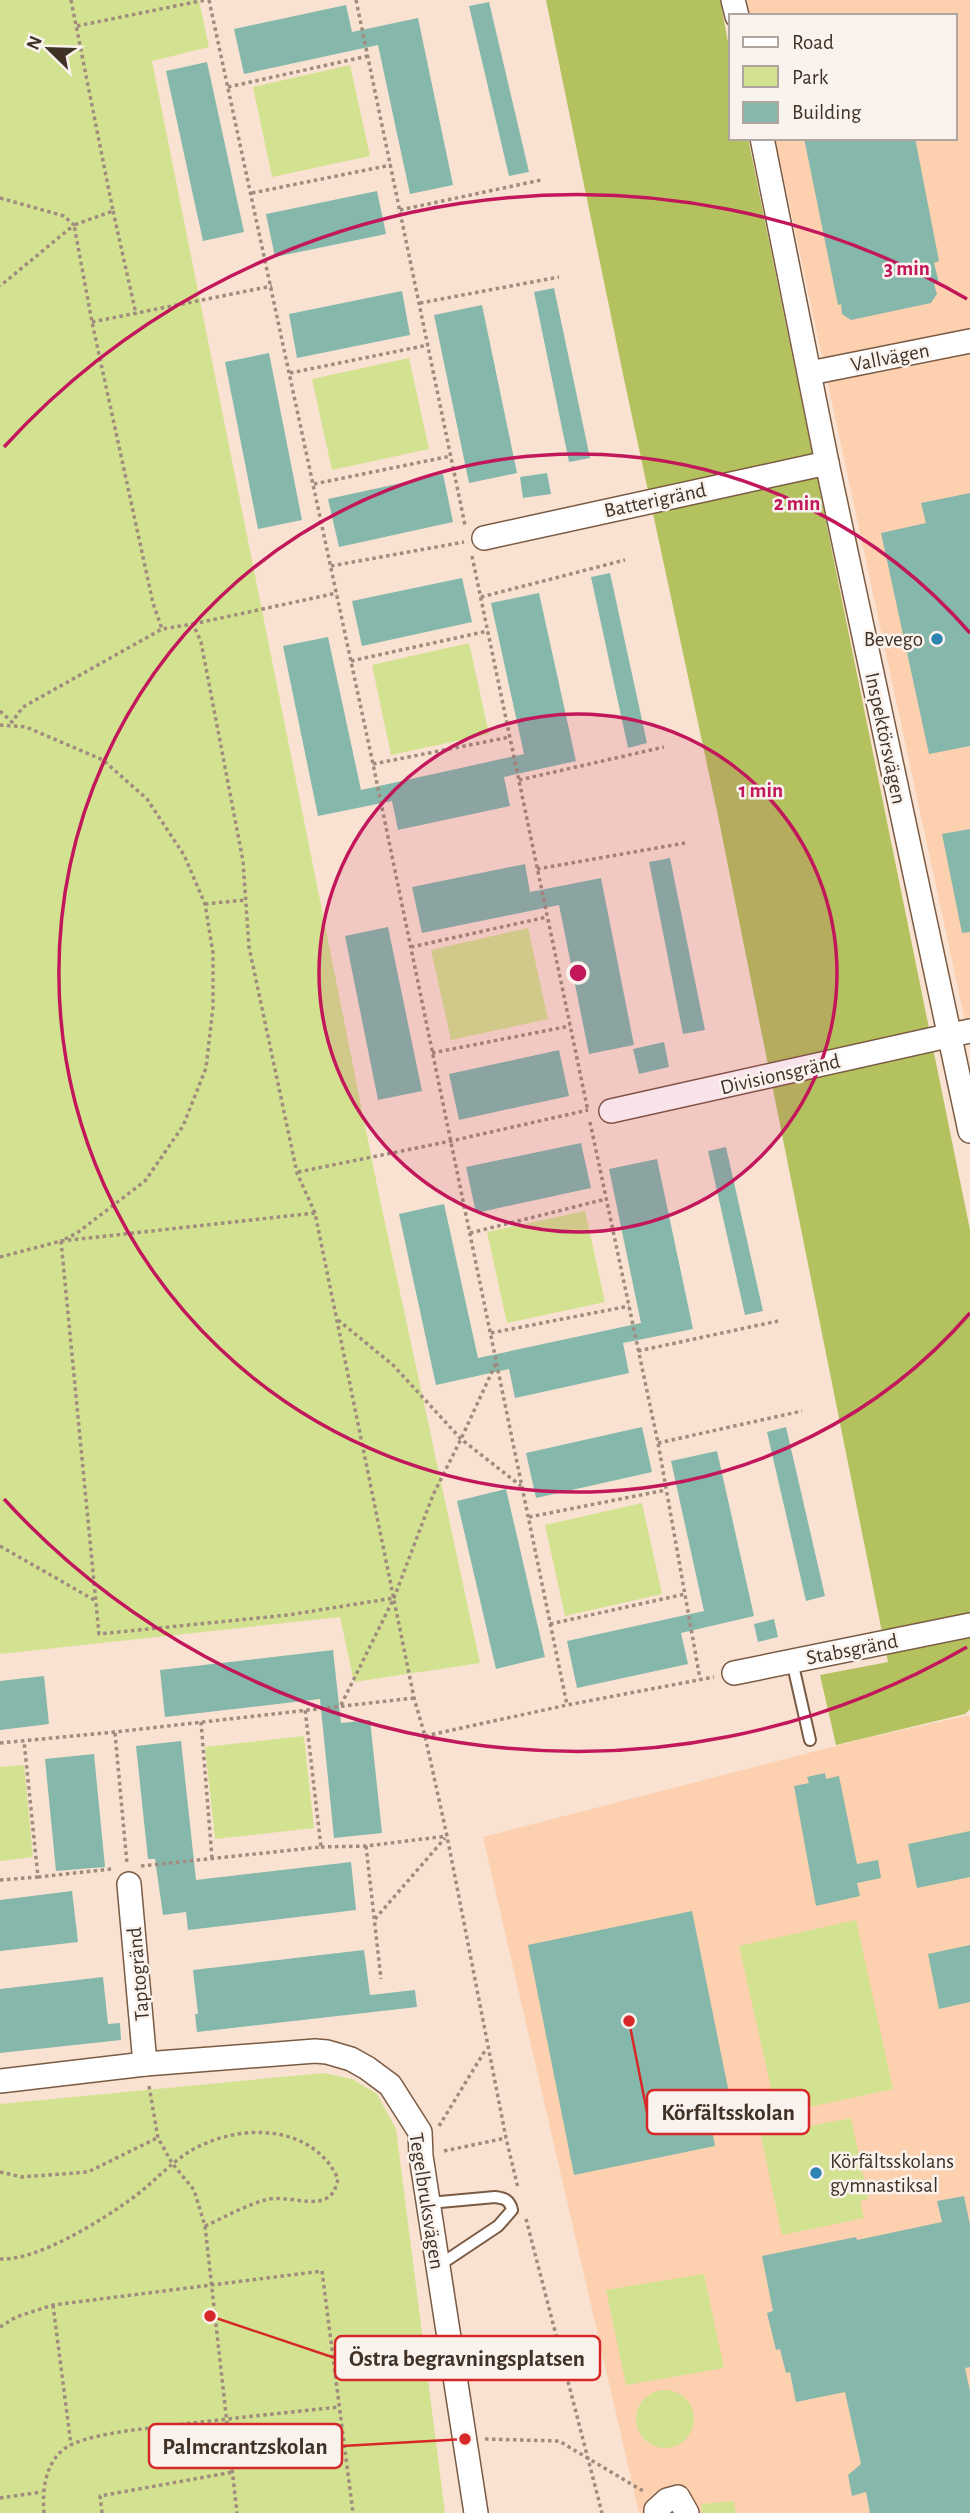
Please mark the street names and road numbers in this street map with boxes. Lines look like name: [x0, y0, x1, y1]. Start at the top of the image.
street label: Vallvägen: [849, 340, 931, 375]
street label: Batterigränd: [602, 479, 708, 522]
street label: Inspektörsvägen: [861, 670, 910, 806]
street label: Divisionsgränd: [718, 1050, 842, 1098]
street label: Stabsgränd: [804, 1630, 900, 1669]
street label: Taptogränd: [124, 1926, 153, 2022]
street label: Tegelbruksvägen: [405, 2131, 448, 2271]

